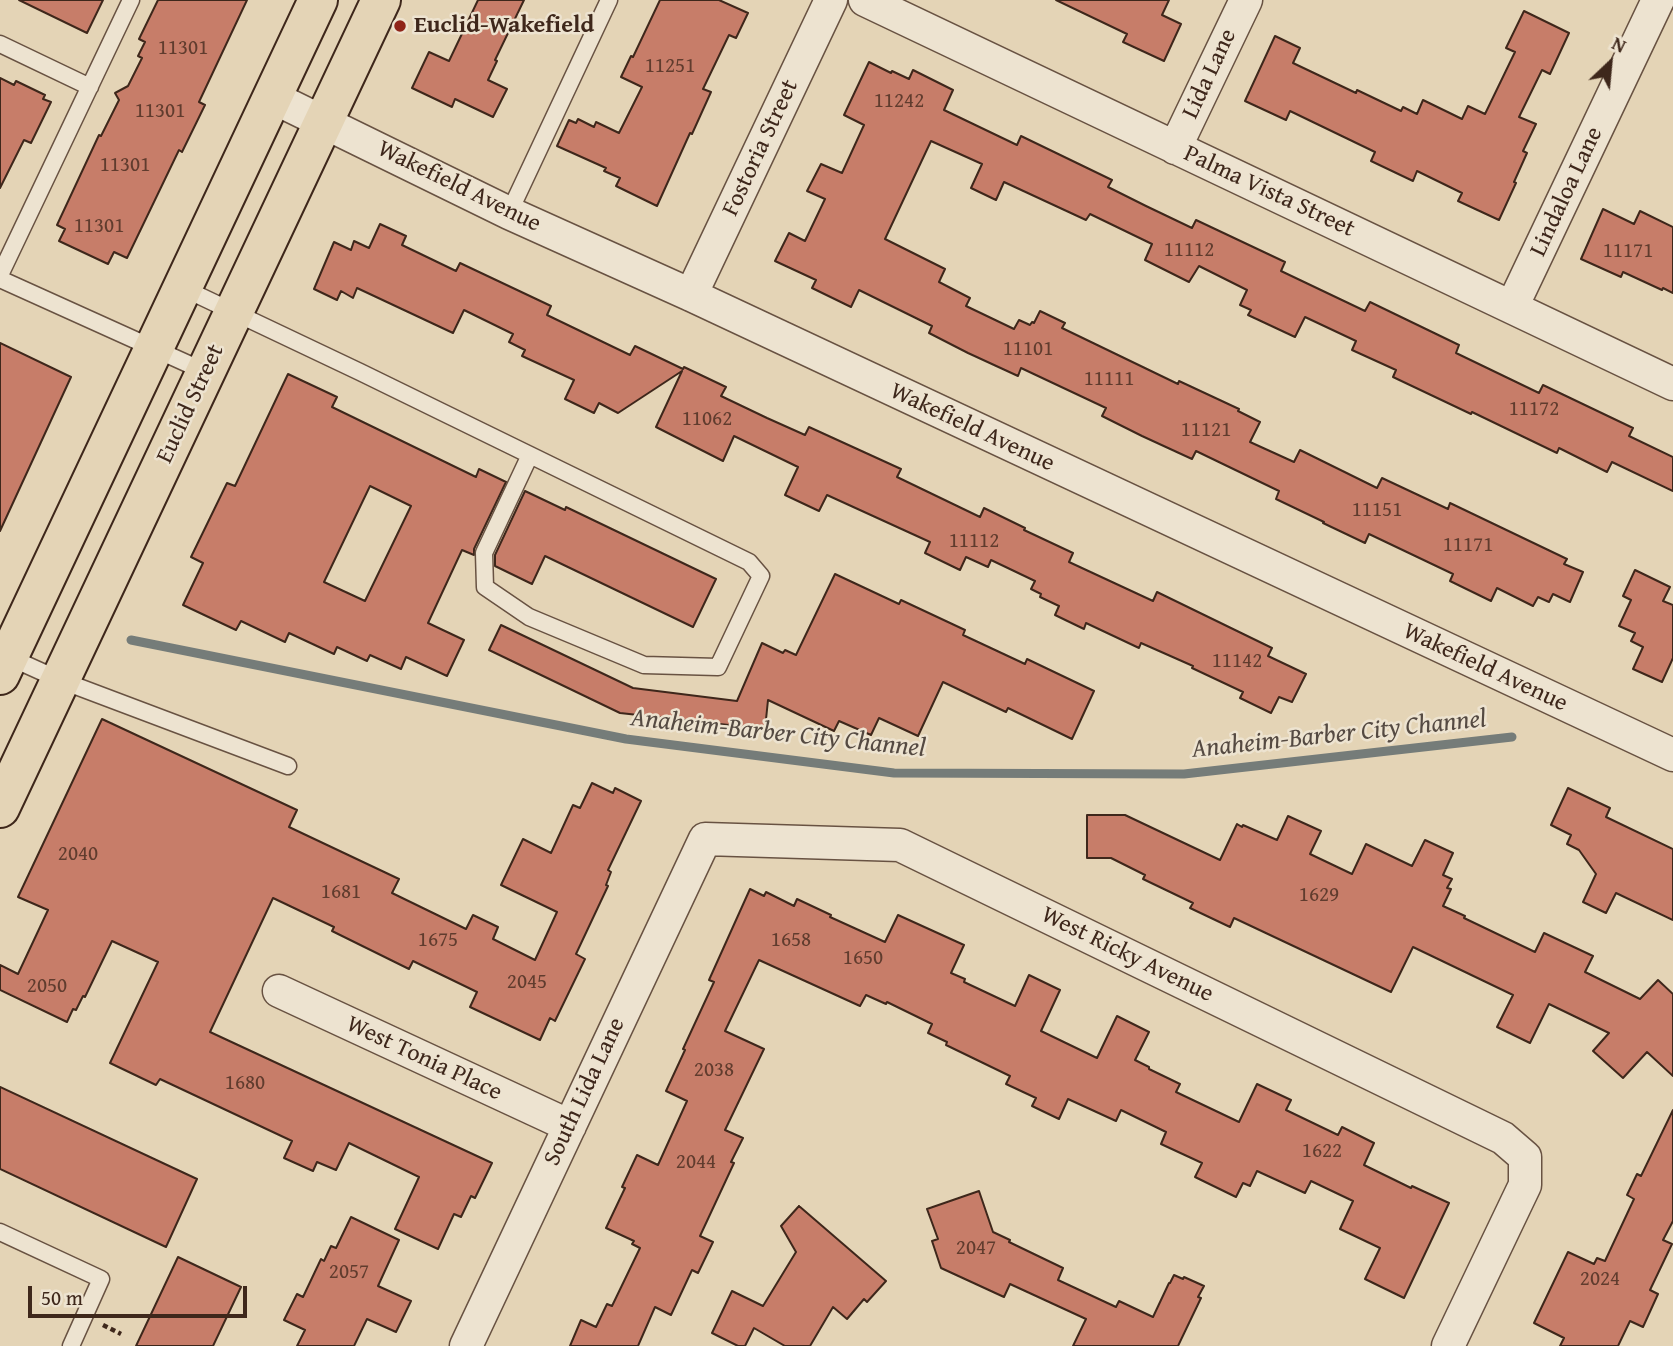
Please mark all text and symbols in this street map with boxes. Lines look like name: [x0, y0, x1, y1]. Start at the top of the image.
place label: Euclid-Wakefield: [414, 12, 594, 40]
marker: Euclid-Wakefield: [392, 18, 408, 34]
street label: Lida Lane: [1177, 25, 1243, 123]
north arrow: [1575, 28, 1645, 98]
text: N: [1607, 29, 1631, 59]
house number: 11301: [158, 36, 208, 62]
house number: 11251: [645, 54, 695, 80]
street label: Fostoria Street: [717, 75, 805, 221]
house number: 11242: [874, 89, 924, 115]
house number: 11301: [135, 99, 185, 125]
street label: Lindaloa Lane: [1524, 123, 1610, 261]
street label: Wakefield Avenue: [373, 135, 545, 239]
street label: Palma Vista Street: [1179, 140, 1359, 244]
house number: 11301: [100, 153, 150, 179]
house number: 11301: [74, 214, 124, 240]
house number: 11112: [1164, 238, 1214, 264]
house number: 11171: [1603, 239, 1653, 265]
house number: 11101: [1003, 337, 1053, 363]
street label: Euclid Street: [151, 340, 231, 468]
house number: 11111: [1084, 367, 1134, 393]
street label: Wakefield Avenue: [885, 377, 1059, 479]
house number: 11172: [1509, 397, 1559, 423]
house number: 11062: [682, 407, 732, 433]
house number: 11121: [1181, 418, 1231, 444]
house number: 11151: [1352, 498, 1402, 524]
house number: 11112: [949, 529, 999, 555]
house number: 11171: [1443, 533, 1493, 559]
street label: Wakefield Avenue: [1398, 617, 1572, 719]
house number: 11142: [1212, 649, 1262, 675]
water label: Anaheim-Barber City Channel: [629, 703, 927, 765]
water label: Anaheim-Barber City Channel: [1190, 704, 1488, 766]
house number: 2040: [58, 842, 98, 868]
house number: 1681: [321, 880, 361, 906]
house number: 1629: [1299, 883, 1339, 909]
street label: West Ricky Avenue: [1036, 901, 1218, 1009]
house number: 1675: [418, 928, 458, 954]
house number: 1658: [771, 928, 811, 954]
house number: 1650: [843, 946, 883, 972]
house number: 2045: [507, 970, 547, 996]
house number: 2050: [27, 974, 67, 1000]
street label: West Tonia Place: [342, 1010, 506, 1108]
street label: South Lida Lane: [538, 1013, 632, 1171]
house number: 2038: [694, 1058, 734, 1084]
house number: 1680: [225, 1071, 265, 1097]
house number: 1622: [1302, 1139, 1342, 1165]
house number: 2044: [676, 1150, 716, 1176]
house number: 2047: [956, 1236, 996, 1262]
house number: 2057: [329, 1260, 369, 1286]
house number: 2024: [1580, 1267, 1620, 1293]
scale bar: [32, 1272, 250, 1316]
text: 50 m: [41, 1282, 83, 1313]

